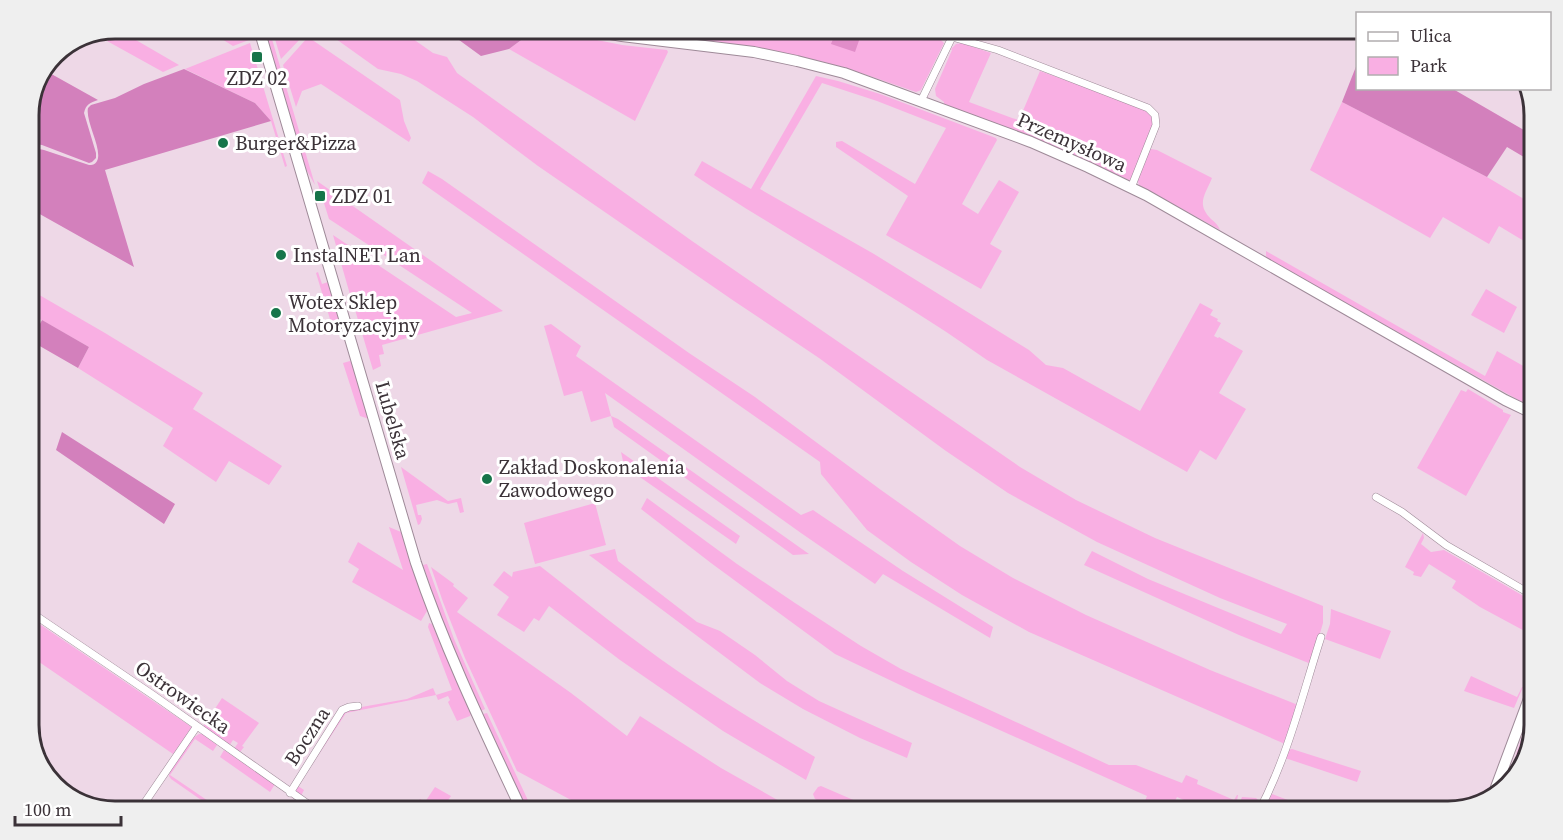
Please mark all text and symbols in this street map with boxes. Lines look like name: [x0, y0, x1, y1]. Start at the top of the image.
legend: [1356, 12, 1551, 90]
text: Ulica: [1410, 23, 1453, 48]
marker: ZDZ 02: [250, 50, 264, 64]
text: Park: [1410, 53, 1447, 78]
place label: ZDZ 02: [227, 64, 287, 92]
street label: Przemysłowa: [1013, 105, 1132, 179]
place label: Burger&Pizza: [235, 129, 357, 157]
marker: Burger&Pizza: [216, 136, 230, 150]
place label: ZDZ 01: [332, 182, 393, 210]
marker: ZDZ 01: [313, 189, 327, 203]
place label: InstalNET Lan: [293, 241, 421, 269]
marker: InstalNET Lan: [274, 248, 288, 262]
place label: Wotex Sklep Motoryzacyjny: [288, 288, 420, 339]
marker: Wotex Sklep Motoryzacyjny: [269, 306, 283, 320]
street label: Lubelska: [368, 378, 418, 463]
place label: Zakład Doskonalenia Zawodowego: [499, 453, 686, 504]
marker: Zakład Doskonalenia Zawodowego: [480, 472, 494, 486]
street label: Ostrowiecka: [130, 654, 237, 741]
street label: Boczna: [278, 701, 337, 771]
scale bar: [15, 789, 122, 827]
text: 100 m: [24, 797, 71, 822]

